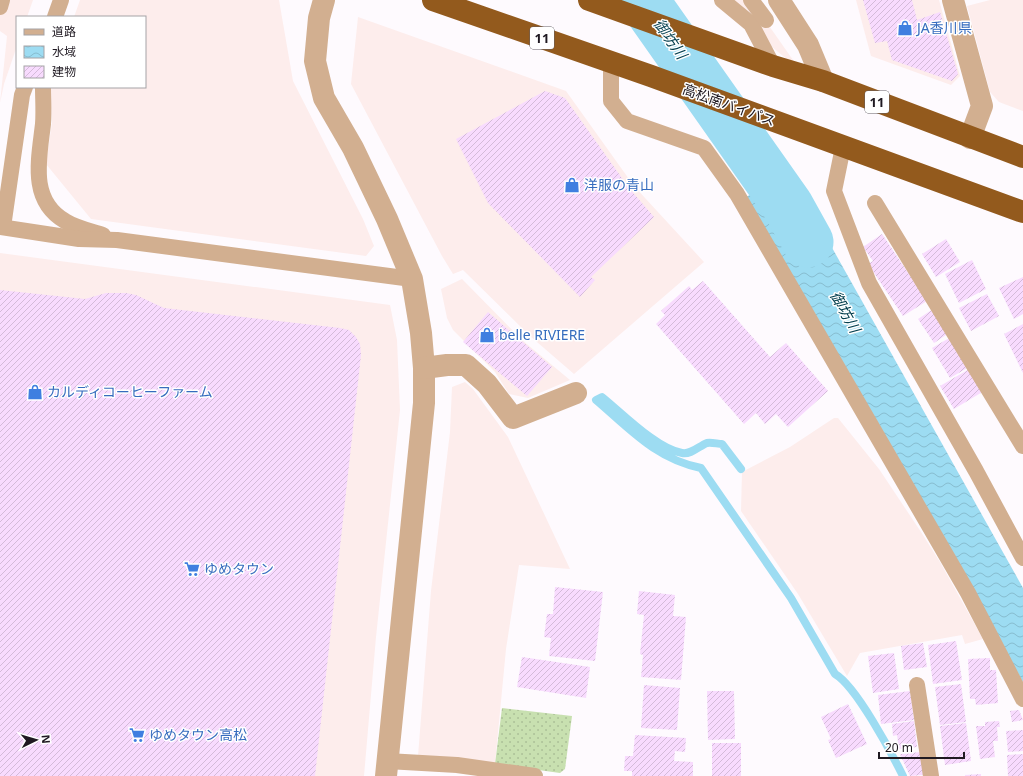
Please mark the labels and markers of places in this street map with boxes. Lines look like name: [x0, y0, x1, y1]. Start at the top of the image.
place label: JA香川県: [915, 18, 972, 37]
shop icon: JA香川県: [896, 19, 914, 37]
place label: 洋服の青山: [584, 175, 654, 194]
shop icon: 洋服の青山: [563, 176, 581, 194]
place label: belle RIVIERE: [499, 325, 585, 344]
shop icon: belle RIVIERE: [478, 326, 496, 344]
place label: カルディコーヒーファーム: [47, 382, 213, 401]
shop icon: カルディコーヒーファーム: [26, 383, 44, 401]
place label: ゆめタウン: [204, 559, 274, 578]
supermarket icon: ゆめタウン: [183, 560, 201, 578]
place label: ゆめタウン高松: [149, 725, 247, 744]
supermarket icon: ゆめタウン高松: [128, 726, 146, 744]

